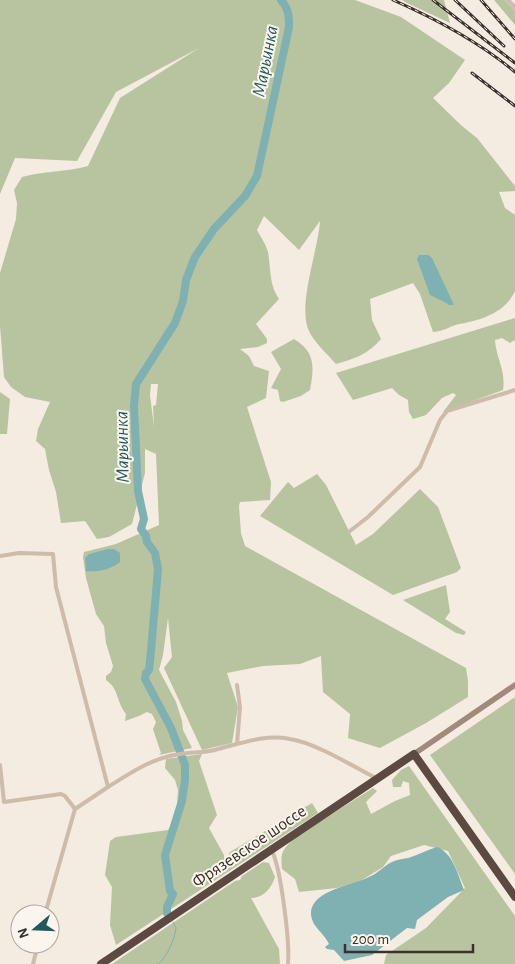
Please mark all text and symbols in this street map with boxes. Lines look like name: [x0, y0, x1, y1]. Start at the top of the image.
water label: Марьинка: [249, 24, 282, 98]
water label: Марьинка: [112, 411, 133, 483]
street label: Фрязевское шоссе: [189, 802, 310, 892]
north arrow: [10, 904, 60, 954]
scale bar: [345, 922, 472, 954]
text: N: [15, 926, 32, 940]
text: 200 m: [352, 932, 389, 947]

